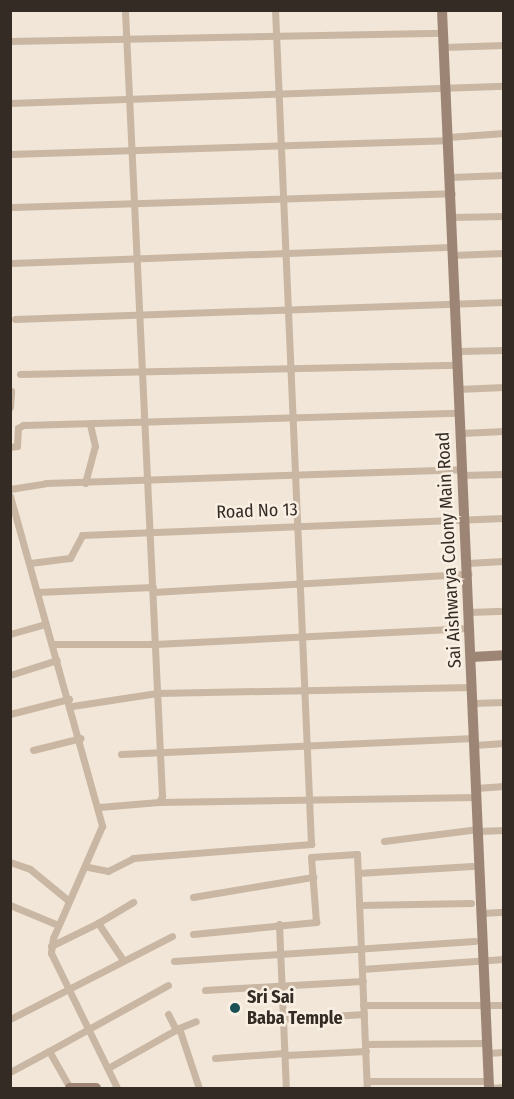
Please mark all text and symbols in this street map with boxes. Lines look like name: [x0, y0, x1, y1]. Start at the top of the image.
street label: Sai Aishwarya Colony Main Road: [432, 431, 466, 669]
street label: Road No 13: [216, 499, 298, 523]
place label: Sri Sai Baba Temple: [247, 987, 343, 1030]
marker: Sri Sai Baba Temple: [228, 1001, 242, 1015]

